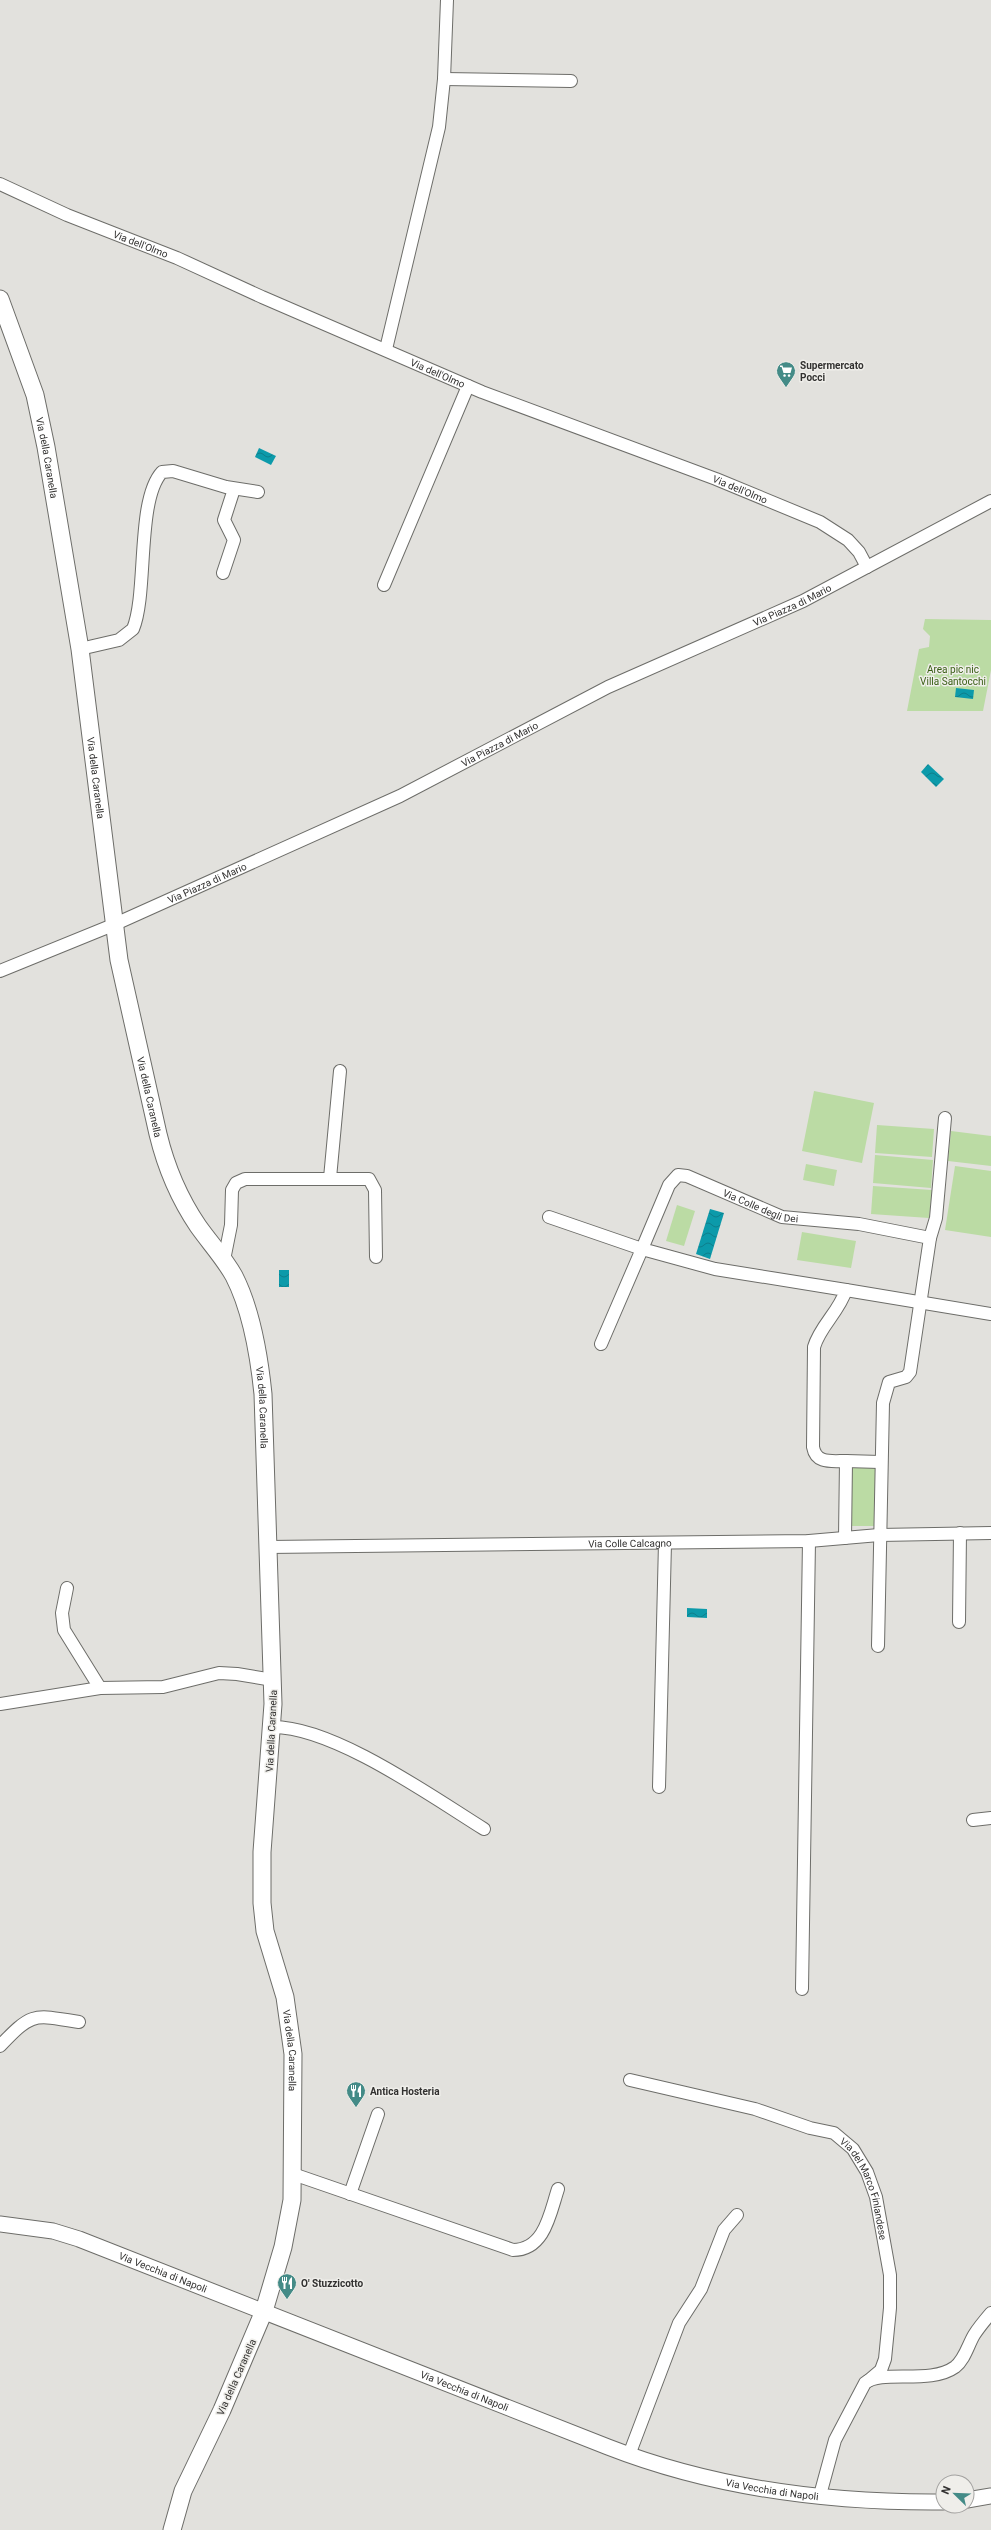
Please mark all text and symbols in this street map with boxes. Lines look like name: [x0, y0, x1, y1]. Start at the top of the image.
street label: Via dell'Olmo: [111, 229, 170, 260]
street label: Via dell'Olmo: [409, 357, 467, 390]
supermarket icon: Supermercato Pocci: [775, 360, 797, 388]
place label: Supermercato Pocci: [800, 360, 864, 383]
street label: Via della Caranella: [34, 416, 60, 499]
street label: Via dell'Olmo: [711, 473, 769, 506]
street label: Via Piazza di Mario: [751, 582, 833, 628]
park label: Area pic nic Villa Santocchi: [920, 664, 986, 687]
street label: Via Piazza di Mario: [459, 720, 540, 769]
street label: Via della Caranella: [85, 736, 106, 819]
street label: Via Piazza di Mario: [166, 861, 248, 906]
street label: Via della Caranella: [135, 1056, 164, 1139]
street label: Via Colle degli Dei: [721, 1187, 799, 1224]
street label: Via della Caranella: [254, 1366, 270, 1449]
street label: Via Colle Calcagno: [588, 1538, 672, 1549]
street label: Via della Caranella: [264, 1690, 279, 1772]
street label: Via della Caranella: [281, 2009, 298, 2091]
restaurant icon: Antica Hosteria: [345, 2080, 367, 2108]
place label: Antica Hosteria: [370, 2086, 440, 2097]
street label: Via del Marco Finlandese: [838, 2136, 889, 2241]
street label: Via Vecchia di Napoli: [117, 2250, 209, 2295]
restaurant icon: O' Stuzzicotto: [276, 2272, 298, 2300]
place label: O' Stuzzicotto: [301, 2278, 363, 2289]
street label: Via della Caranella: [215, 2337, 258, 2417]
street label: Via Vecchia di Napoli: [419, 2369, 510, 2413]
north arrow: [935, 2474, 975, 2514]
street label: Via Vecchia di Napoli: [725, 2477, 819, 2502]
text: N: [939, 2484, 954, 2496]

